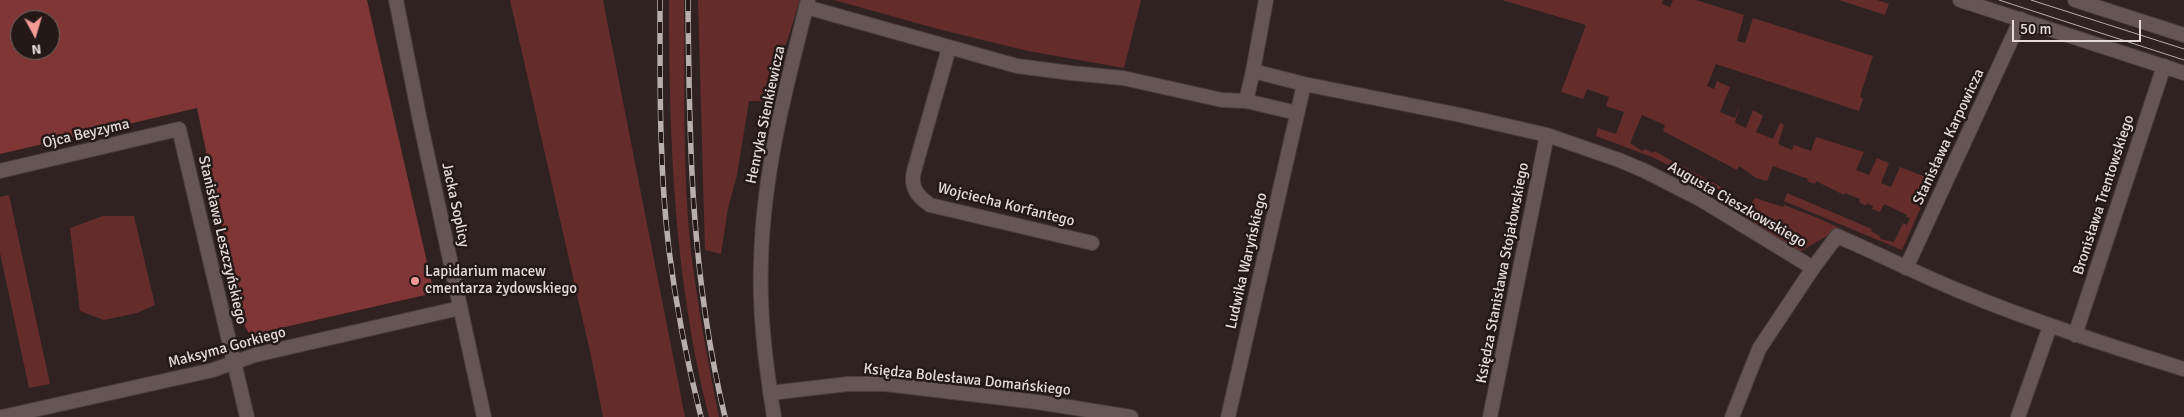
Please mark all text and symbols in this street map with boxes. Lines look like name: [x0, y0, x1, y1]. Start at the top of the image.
north arrow: [10, 10, 60, 60]
scale bar: [2014, 10, 2143, 42]
text: 50 m: [2020, 20, 2051, 38]
text: N: [31, 40, 42, 58]
street label: Henryka Sienkiewicza: [743, 44, 789, 186]
street label: Stanisława Karpowicza: [1910, 66, 1988, 208]
street label: Bronisława Trentowskiego: [2070, 113, 2138, 277]
street label: Ojca Beyzyma: [41, 115, 131, 153]
street label: Stanisława Leszczyńskiego: [194, 154, 250, 326]
street label: Augusta Cieszkowskiego: [1665, 158, 1809, 252]
street label: Jacka Soplicy: [437, 161, 473, 249]
street label: Księdza Stanisława Stojałowskiego: [1473, 161, 1533, 385]
street label: Wojciecha Korfantego: [936, 179, 1076, 231]
street label: Ludwika Waryńskiego: [1223, 191, 1271, 331]
place label: Lapidarium macew cmentarza żydowskiego: [425, 263, 577, 298]
marker: Lapidarium macew cmentarza żydowskiego: [409, 275, 421, 287]
street label: Maksyma Gorkiego: [166, 324, 288, 372]
street label: Księdza Bolesława Domańskiego: [862, 360, 1072, 400]

